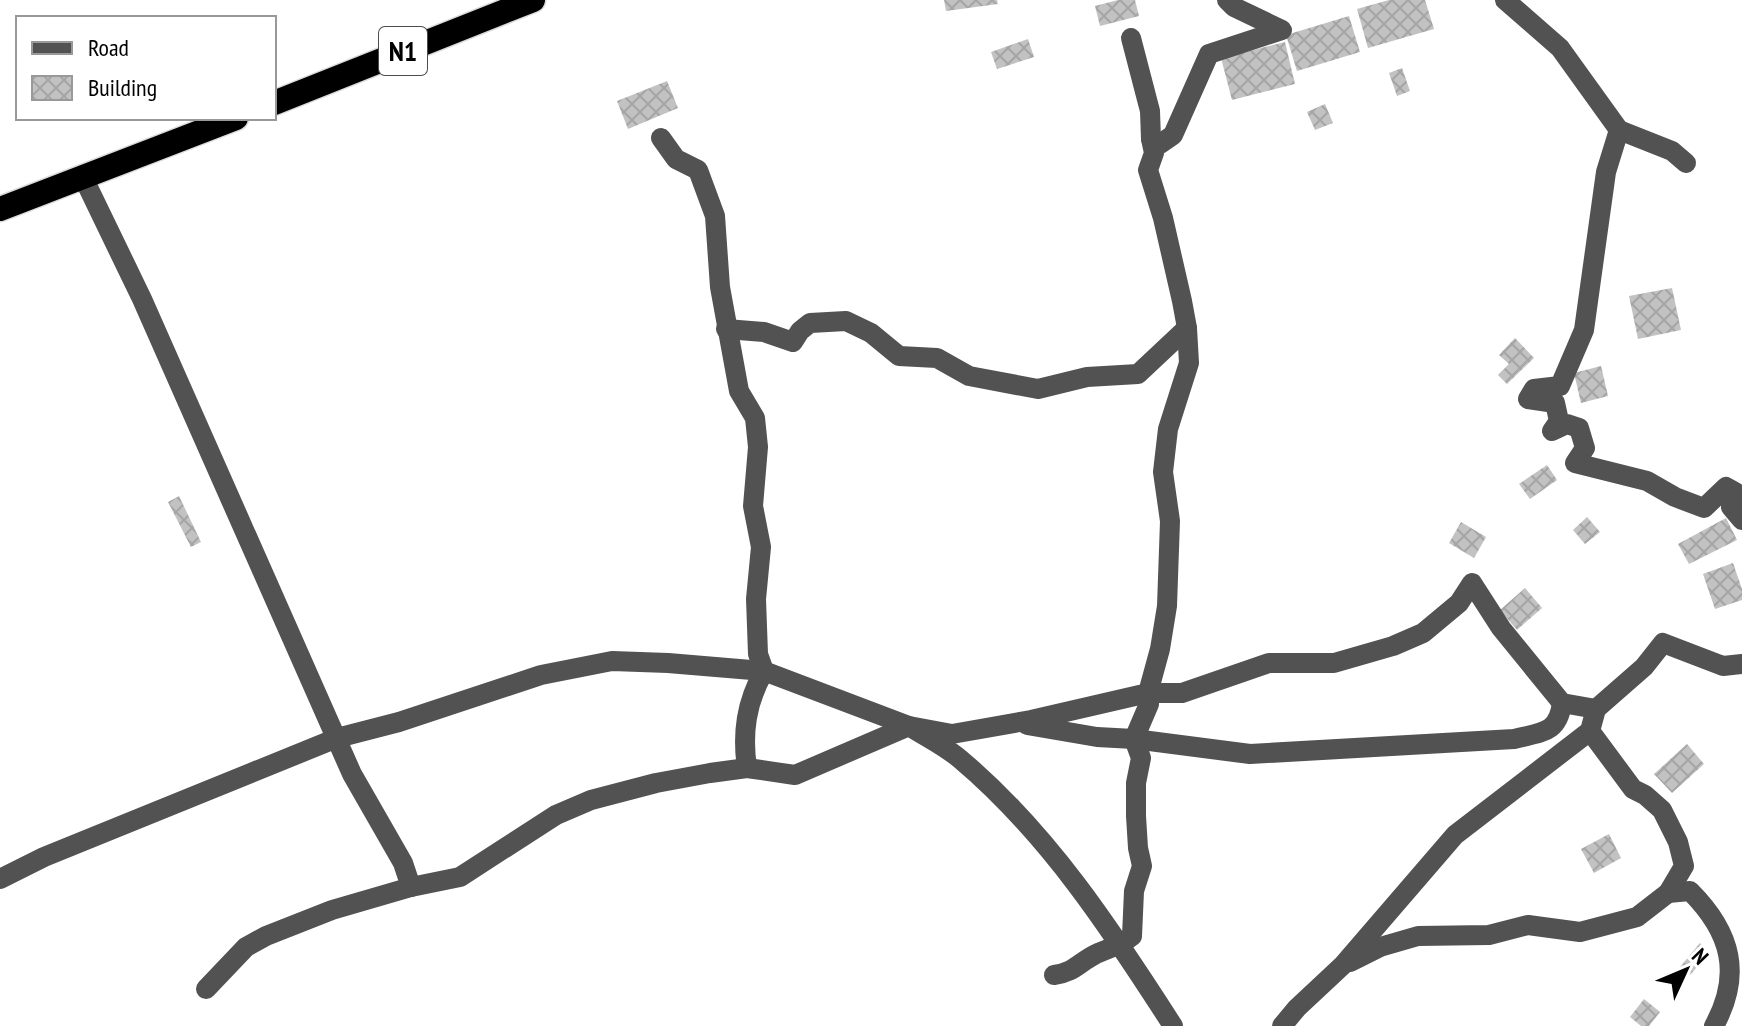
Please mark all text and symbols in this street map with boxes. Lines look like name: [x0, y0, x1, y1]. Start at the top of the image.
legend: [16, 16, 276, 120]
road number: N1: [379, 27, 427, 75]
text: Road: [88, 32, 129, 63]
text: Building: [88, 72, 157, 103]
north arrow: [1646, 930, 1726, 1010]
text: N: [1686, 942, 1715, 970]

